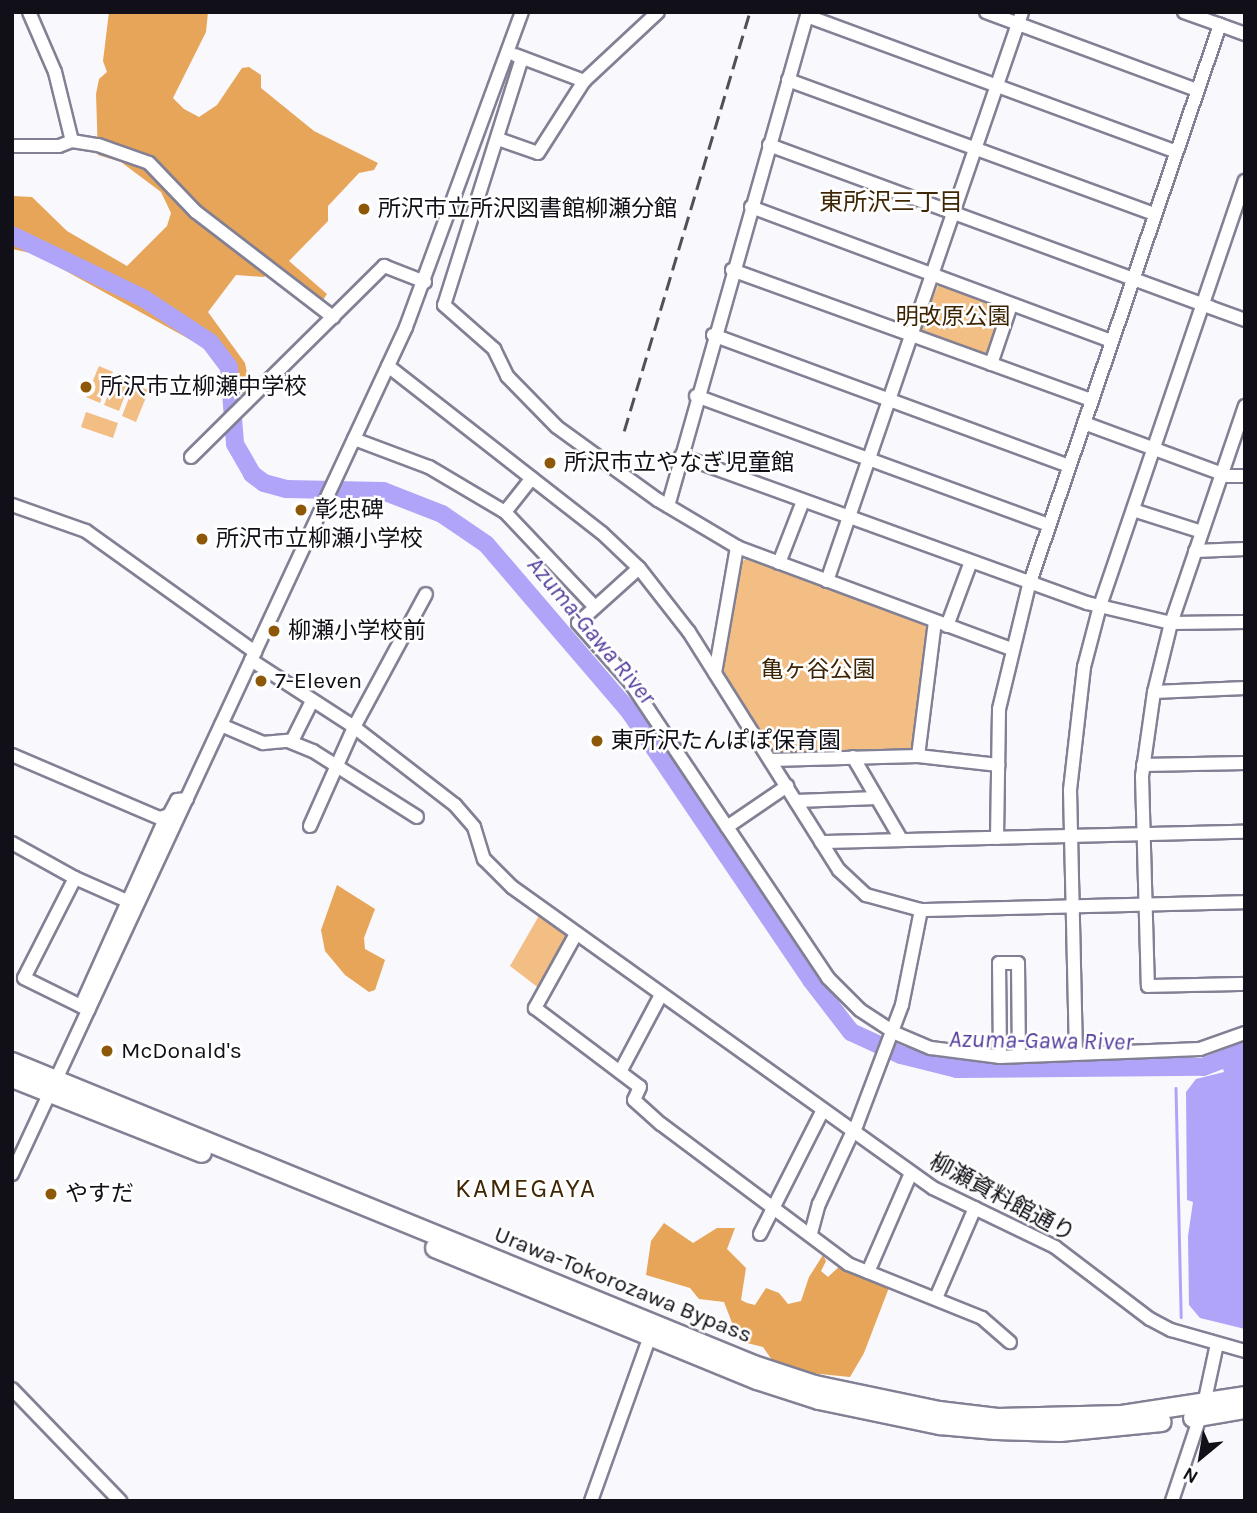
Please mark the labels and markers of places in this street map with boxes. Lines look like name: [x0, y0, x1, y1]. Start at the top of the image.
place label: 所沢市立所沢図書館柳瀬分館: [378, 195, 677, 223]
marker: 所沢市立所沢図書館柳瀬分館: [356, 201, 372, 217]
place label: 所沢市立柳瀬中学校: [100, 373, 307, 401]
marker: 所沢市立柳瀬中学校: [78, 379, 94, 395]
place label: 所沢市立やなぎ児童館: [564, 449, 794, 477]
marker: 所沢市立やなぎ児童館: [542, 455, 558, 471]
place label: 彰忠碑: [315, 496, 384, 524]
marker: 彰忠碑: [293, 502, 309, 518]
place label: 所沢市立柳瀬小学校: [216, 525, 423, 553]
marker: 所沢市立柳瀬小学校: [194, 531, 210, 547]
place label: 柳瀬小学校前: [288, 617, 426, 645]
marker: 柳瀬小学校前: [266, 623, 282, 639]
place label: 7-Eleven: [275, 667, 362, 695]
marker: 7-Eleven: [253, 673, 269, 689]
place label: 東所沢たんぽぽ保育園: [611, 727, 841, 755]
marker: 東所沢たんぽぽ保育園: [589, 733, 605, 749]
place label: McDonald's: [121, 1037, 242, 1065]
marker: McDonald's: [99, 1043, 115, 1059]
place label: やすだ: [65, 1180, 134, 1208]
marker: やすだ: [43, 1186, 59, 1202]

